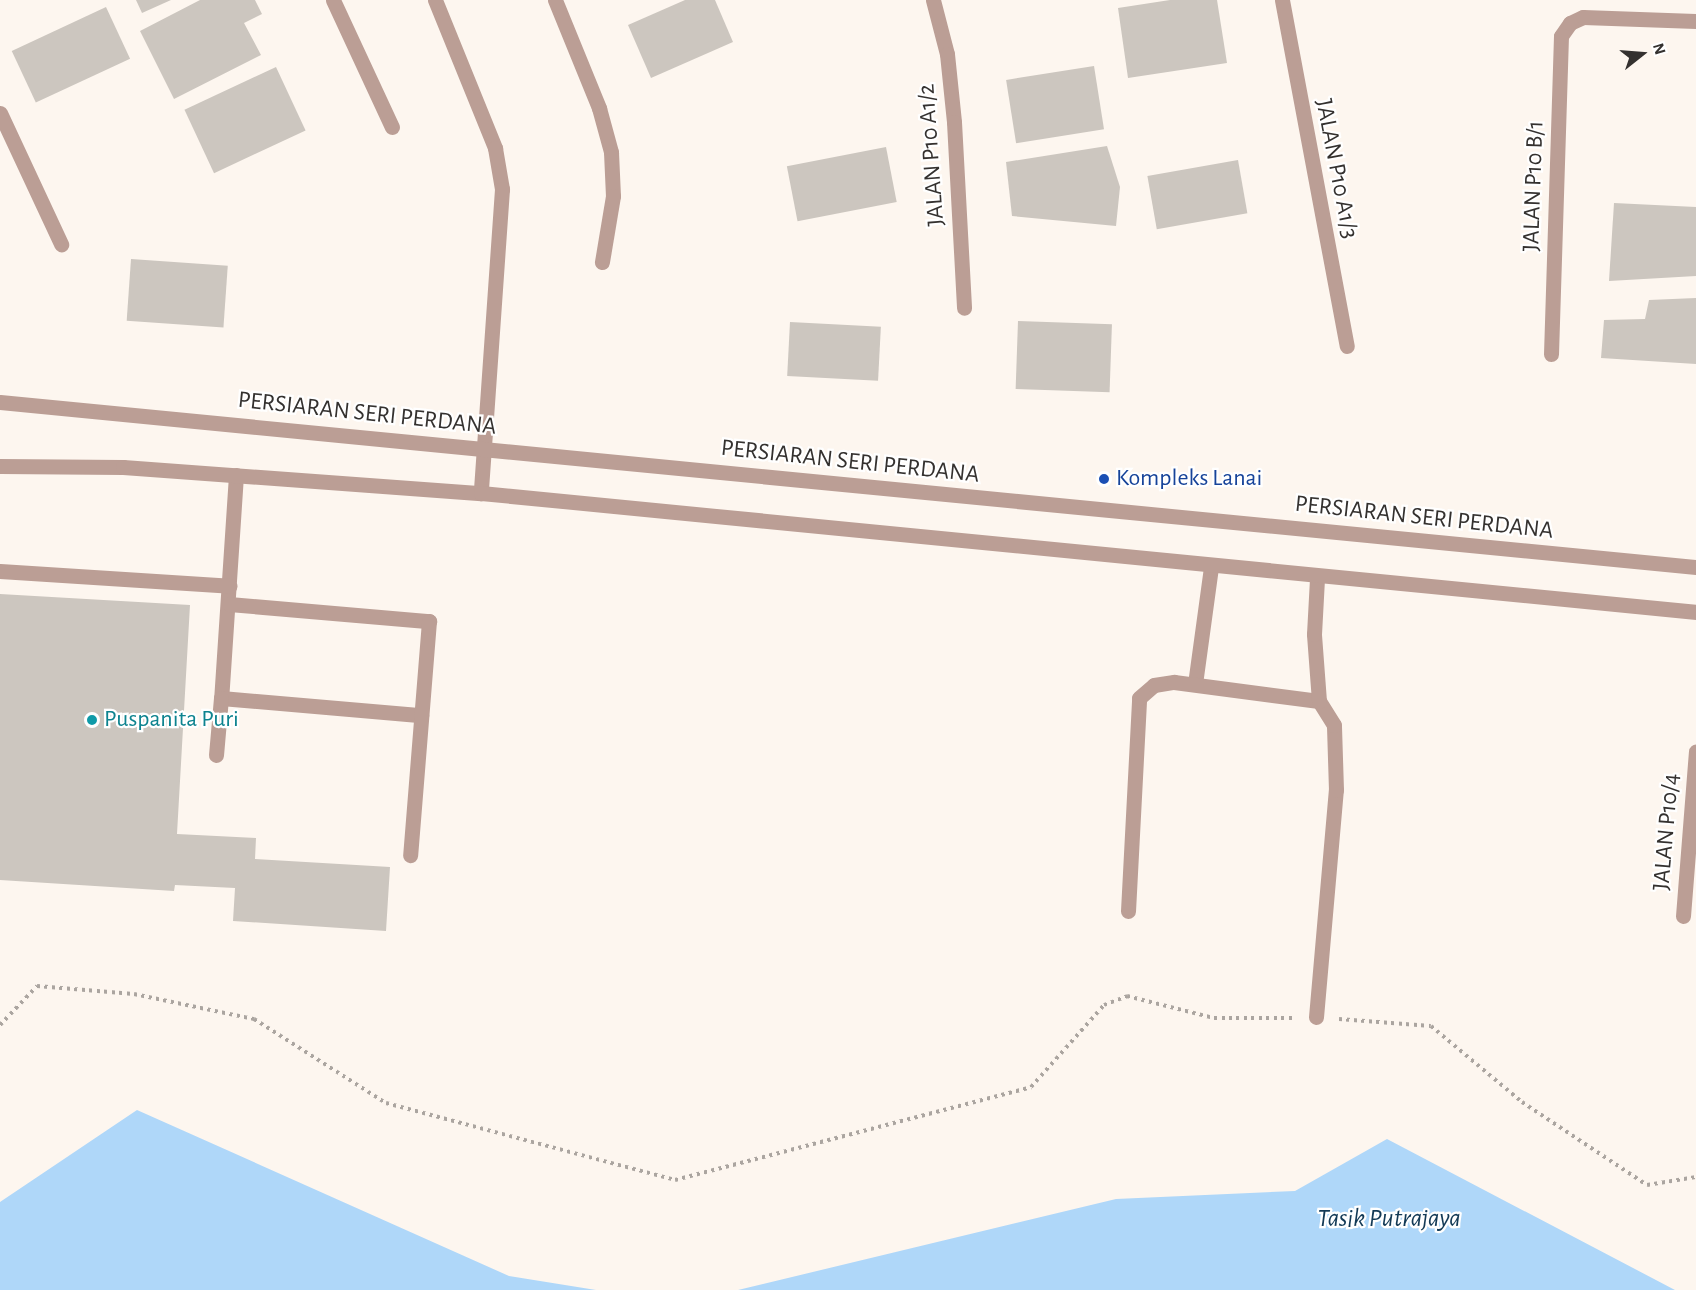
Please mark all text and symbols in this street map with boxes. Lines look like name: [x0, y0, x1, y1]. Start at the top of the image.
north arrow: [1612, 24, 1672, 84]
text: N: [1650, 41, 1668, 56]
street label: JALAN P10 A1/2: [913, 83, 951, 227]
street label: JALAN P10 A1/3: [1308, 97, 1364, 241]
street label: JALAN P10 B/1: [1517, 120, 1551, 252]
street label: PERSIARAN SERI PERDANA: [236, 386, 498, 442]
street label: PERSIARAN SERI PERDANA: [719, 434, 981, 490]
place label: Kompleks Lanai: [1116, 465, 1262, 493]
marker: Kompleks Lanai: [1097, 472, 1111, 486]
street label: PERSIARAN SERI PERDANA: [1293, 490, 1555, 546]
place label: Puspanita Puri: [104, 706, 239, 734]
marker: Puspanita Puri: [85, 713, 99, 727]
street label: JALAN P10/4: [1648, 772, 1686, 892]
water label: Tasik Putrajaya: [1317, 1203, 1461, 1235]

